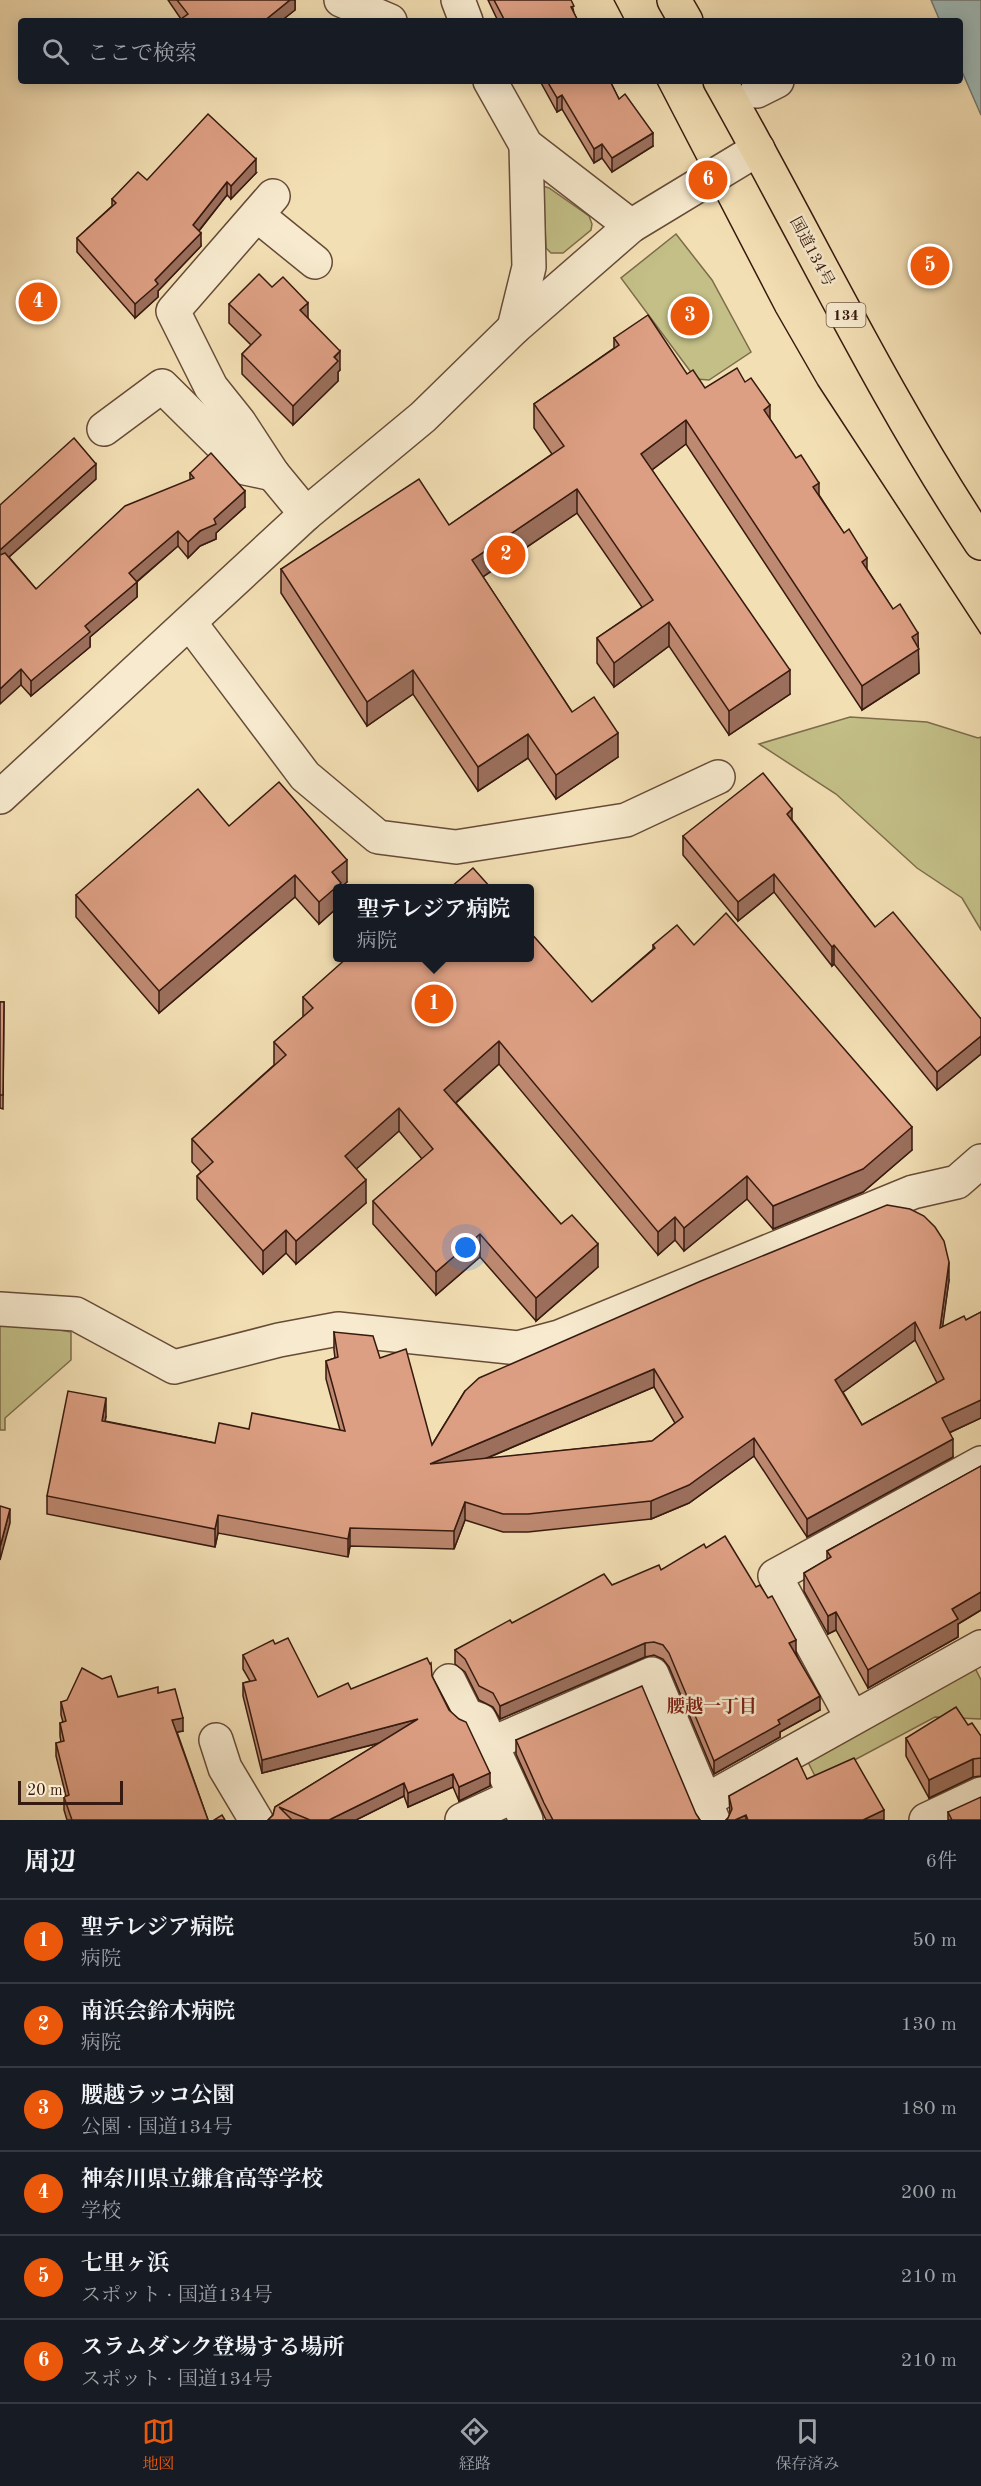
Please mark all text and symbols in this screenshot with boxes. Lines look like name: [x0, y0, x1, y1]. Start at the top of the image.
search box: [18, 18, 963, 84]
icon: search: [39, 35, 72, 68]
text: ここで検索: [87, 43, 197, 65]
pin: 6: [688, 158, 728, 202]
street label: 国道134号: [786, 214, 838, 289]
pin: 5: [910, 244, 950, 288]
pin: 4: [18, 280, 57, 324]
pin: 3: [670, 294, 710, 338]
road number: 134: [826, 303, 866, 327]
pin: 2: [486, 532, 526, 578]
popup: [333, 884, 534, 962]
text: 聖テレジア病院: [357, 899, 510, 921]
text: 病院: [357, 932, 397, 952]
pin: 1: [414, 982, 454, 1026]
your location: [451, 1233, 480, 1262]
district label: 腰越一丁目: [667, 1696, 757, 1716]
scale bar: [18, 1778, 123, 1806]
text: 20 m: [27, 1783, 63, 1799]
text: 周辺: [24, 1850, 76, 1876]
text: 6件: [925, 1852, 957, 1872]
text: 聖テレジア病院: [81, 1917, 234, 1939]
text: 1: [38, 1931, 49, 1951]
text: 50 m: [912, 1931, 957, 1951]
text: 病院: [81, 1950, 121, 1970]
text: 南浜会鈴木病院: [81, 2001, 235, 2023]
text: 2: [38, 2015, 49, 2035]
text: 130 m: [901, 2015, 957, 2035]
text: 病院: [81, 2034, 121, 2054]
text: 腰越ラッコ公園: [81, 2085, 235, 2107]
text: 3: [38, 2099, 49, 2119]
text: 180 m: [901, 2099, 957, 2119]
text: 公園 · 国道134号: [81, 2118, 233, 2138]
text: 神奈川県立鎌倉高等学校: [81, 2169, 323, 2191]
text: 4: [38, 2183, 49, 2203]
text: 200 m: [901, 2183, 957, 2203]
text: 学校: [81, 2202, 121, 2222]
text: 七里ヶ浜: [81, 2253, 169, 2275]
text: 5: [38, 2267, 49, 2287]
text: 210 m: [901, 2267, 957, 2287]
text: スポット · 国道134号: [81, 2286, 273, 2306]
text: スラムダンク登場する場所: [81, 2337, 345, 2359]
text: 6: [38, 2351, 49, 2371]
text: 210 m: [901, 2351, 957, 2371]
text: スポット · 国道134号: [81, 2370, 273, 2390]
tab: 地図: [142, 2415, 175, 2475]
tab: 経路: [458, 2415, 491, 2475]
tab: 保存済み: [775, 2415, 839, 2475]

